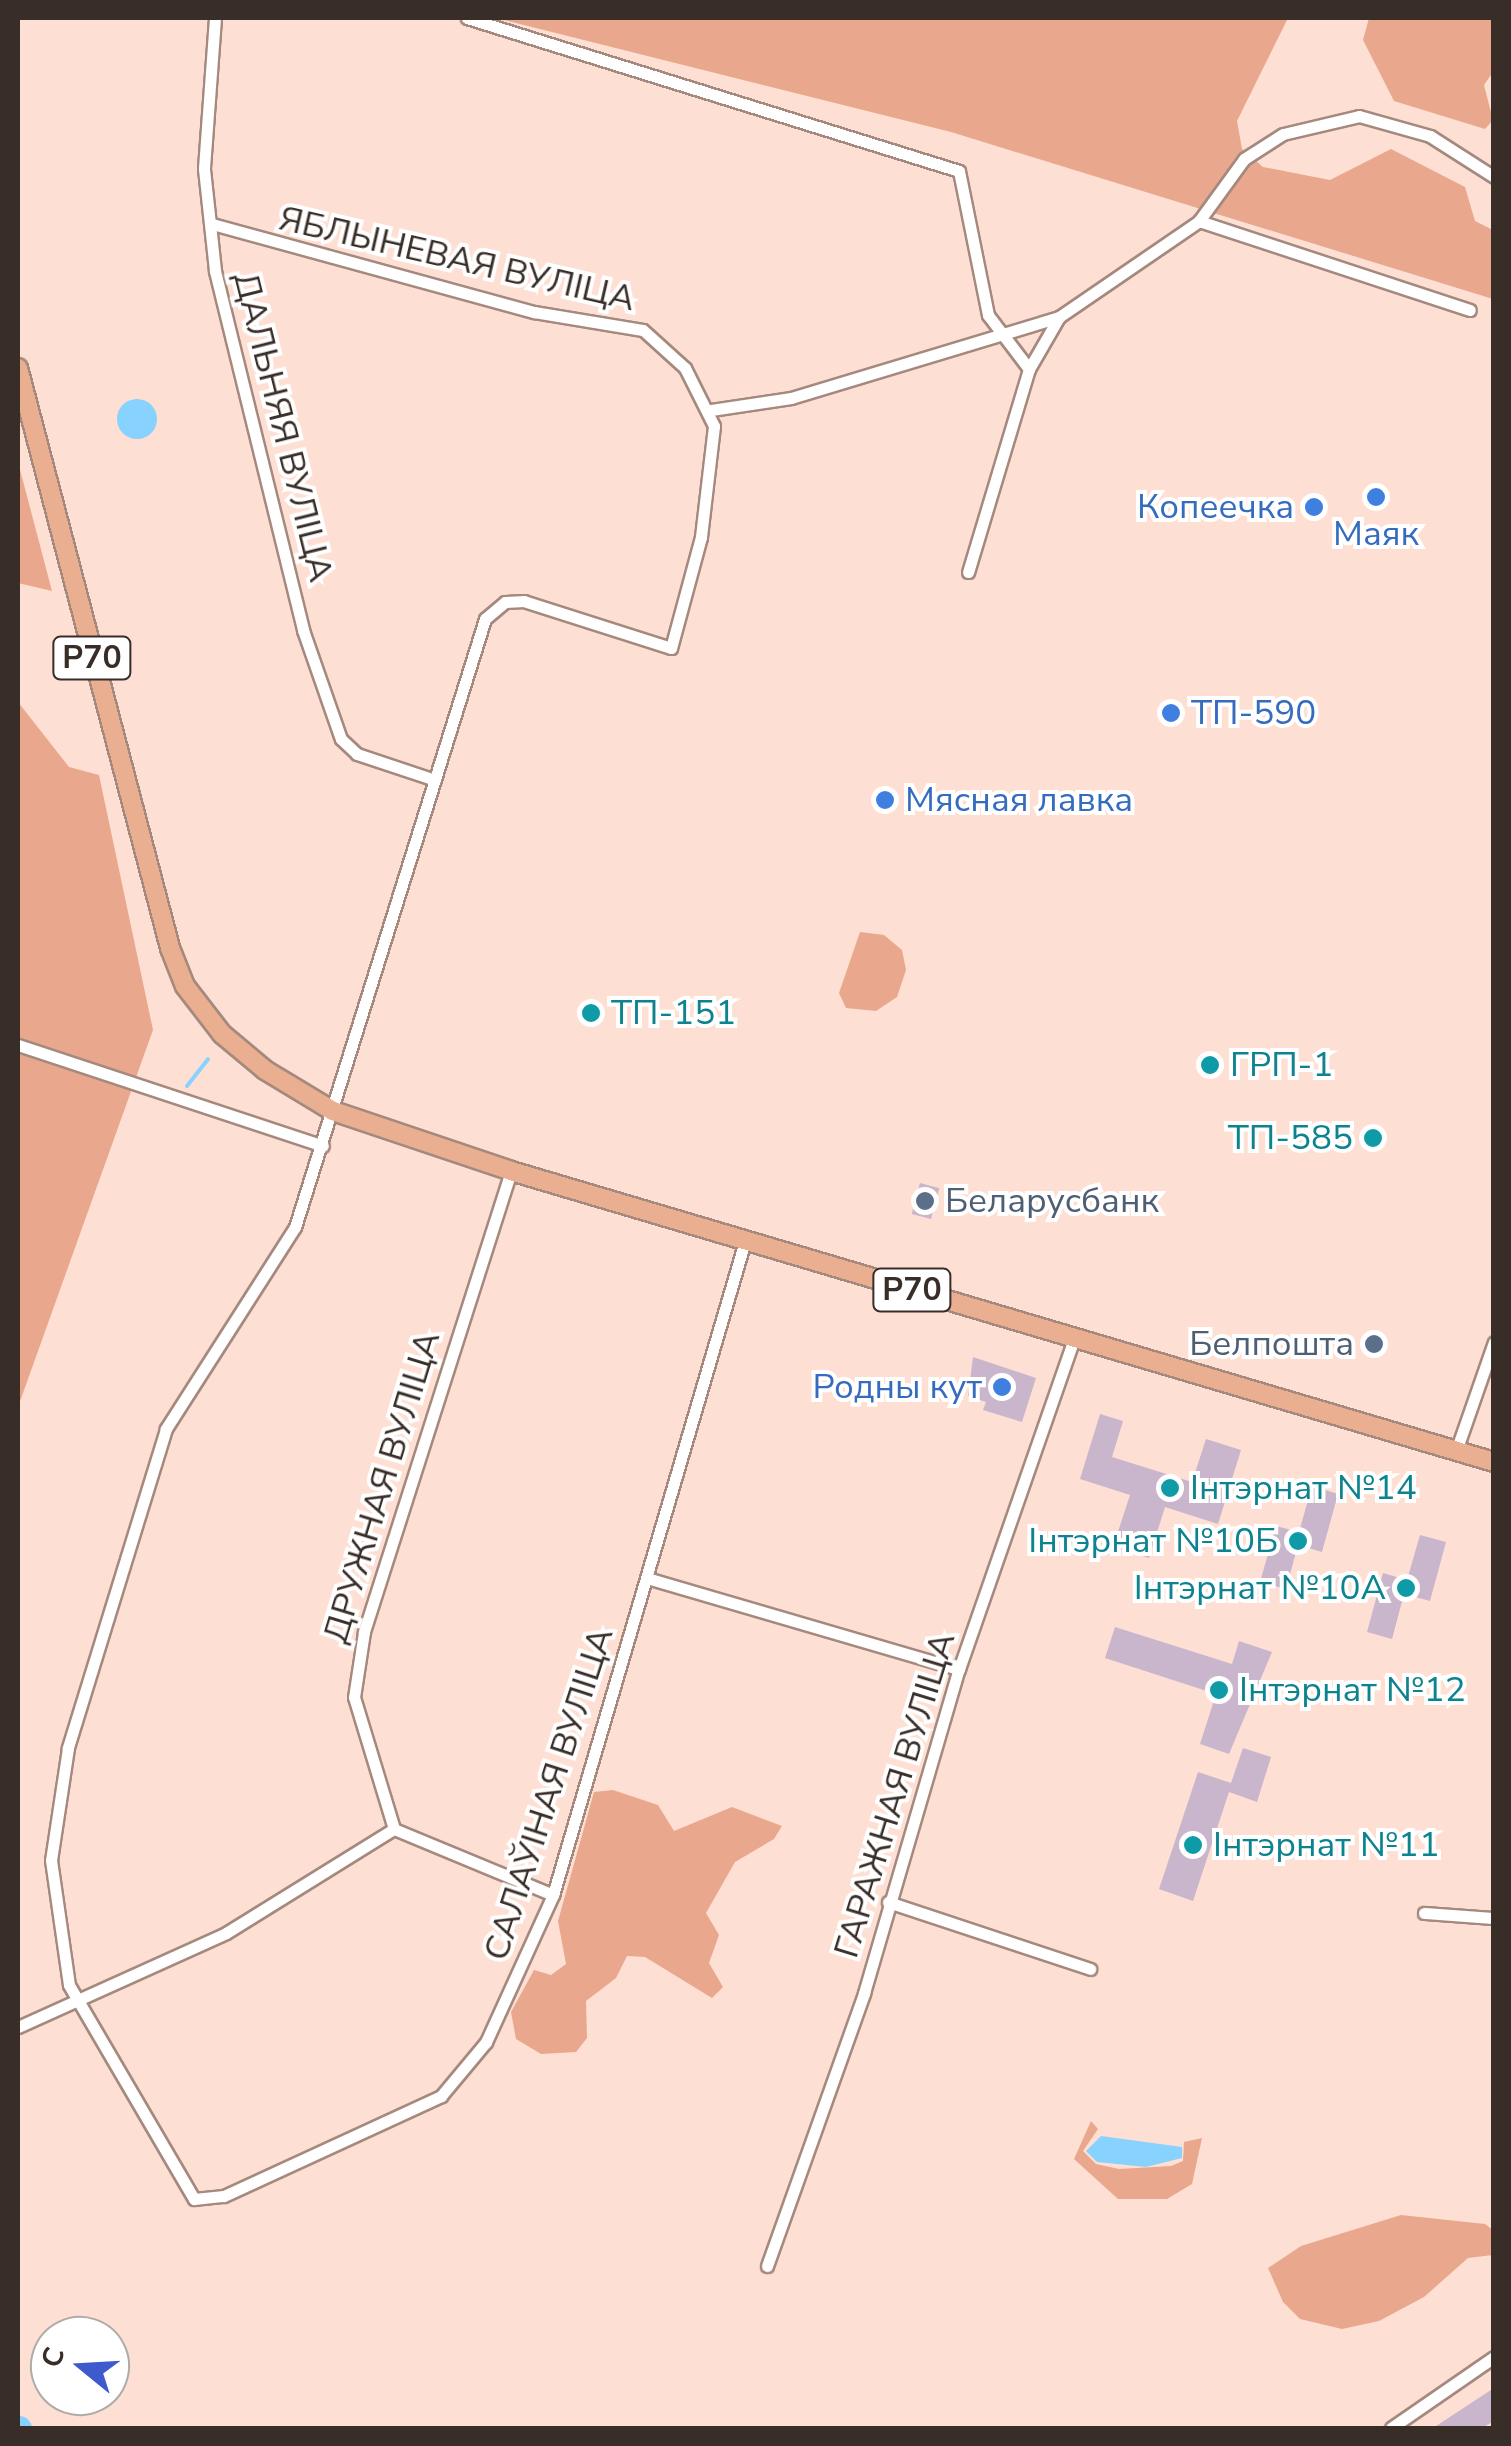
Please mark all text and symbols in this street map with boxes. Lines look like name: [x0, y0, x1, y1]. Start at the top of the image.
street label: ЯБЛЫНЕВАЯ ВУЛІЦА: [275, 198, 639, 320]
street label: ДАЛЬНЯЯ ВУЛІЦА: [224, 268, 342, 586]
place label: Копеечка: [1137, 486, 1294, 528]
marker: Маяк: [1365, 486, 1387, 508]
marker: Копеечка: [1303, 496, 1325, 518]
place label: Маяк: [1333, 513, 1419, 555]
road number: Р70: [52, 631, 132, 685]
place label: ТП-590: [1191, 692, 1316, 734]
marker: ТП-590: [1160, 702, 1182, 724]
place label: Мясная лавка: [905, 779, 1133, 821]
marker: Мясная лавка: [874, 789, 896, 811]
place label: ТП-151: [611, 992, 736, 1034]
marker: ТП-151: [580, 1002, 602, 1024]
place label: ГРП-1: [1230, 1044, 1333, 1086]
marker: ГРП-1: [1199, 1054, 1221, 1076]
place label: ТП-585: [1228, 1117, 1353, 1159]
marker: ТП-585: [1362, 1127, 1384, 1149]
place label: Беларусбанк: [945, 1180, 1159, 1222]
marker: Беларусбанк: [914, 1190, 936, 1212]
road number: Р70: [872, 1263, 952, 1317]
place label: Белпошта: [1189, 1323, 1354, 1365]
street label: ДРУЖНАЯ ВУЛІЦА: [315, 1326, 449, 1648]
marker: Белпошта: [1363, 1333, 1385, 1355]
place label: Родны кут: [812, 1366, 982, 1408]
marker: Родны кут: [991, 1376, 1013, 1398]
place label: Інтэрнат №14: [1190, 1467, 1417, 1509]
marker: Інтэрнат №14: [1159, 1477, 1181, 1499]
place label: Інтэрнат №10Б: [1028, 1520, 1278, 1562]
marker: Інтэрнат №10Б: [1287, 1530, 1309, 1552]
place label: Інтэрнат №10А: [1134, 1567, 1386, 1609]
marker: Інтэрнат №10А: [1395, 1577, 1417, 1599]
street label: САЛАЎІНАЯ ВУЛІЦА: [475, 1622, 623, 1966]
street label: ГАРАЖНАЯ ВУЛІЦА: [825, 1627, 965, 1963]
place label: Інтэрнат №12: [1239, 1669, 1466, 1711]
marker: Інтэрнат №12: [1208, 1679, 1230, 1701]
place label: Інтэрнат №11: [1213, 1824, 1440, 1866]
marker: Інтэрнат №11: [1182, 1834, 1204, 1856]
north arrow: [30, 2316, 130, 2416]
text: С: [32, 2342, 74, 2372]

